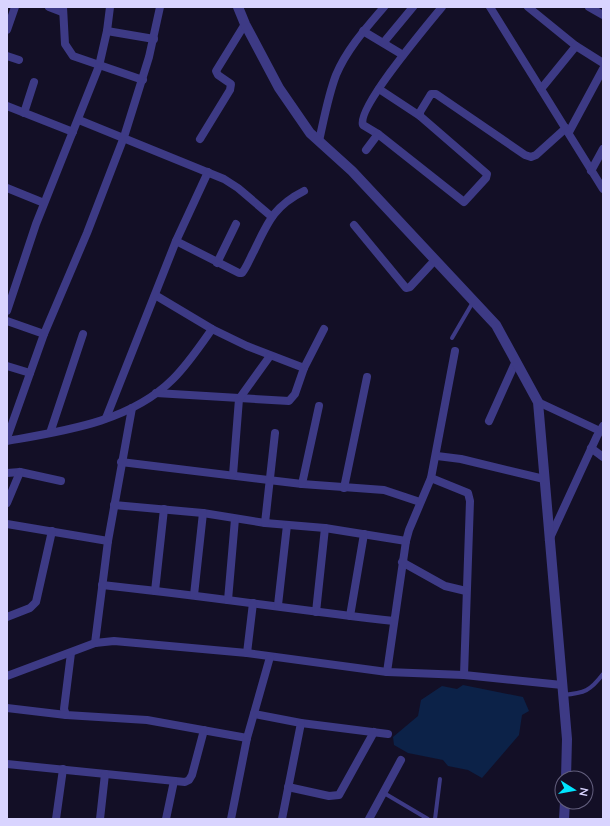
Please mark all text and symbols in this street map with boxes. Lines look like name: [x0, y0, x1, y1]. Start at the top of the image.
north arrow: [554, 770, 594, 810]
text: N: [577, 787, 591, 797]

